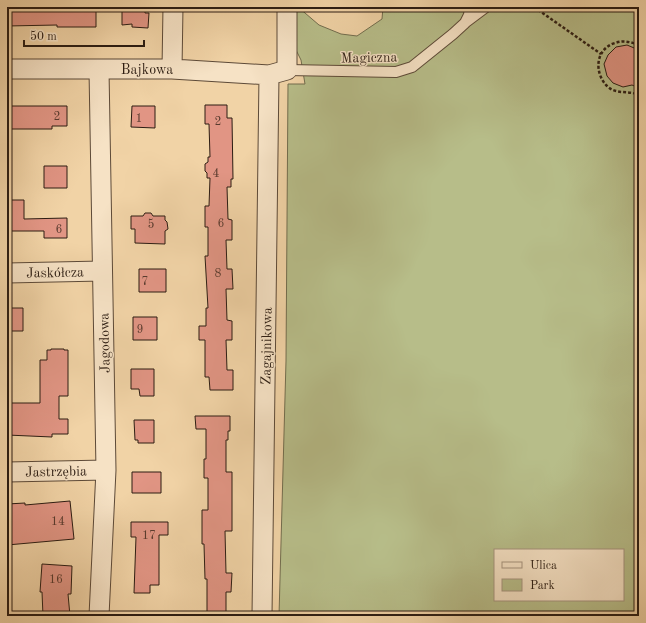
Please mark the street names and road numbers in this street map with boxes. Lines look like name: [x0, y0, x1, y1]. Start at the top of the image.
street label: Magiczna: [341, 51, 398, 65]
street label: Bajkowa: [121, 63, 173, 77]
street label: Jaskółcza: [26, 265, 84, 281]
street label: Zagajnikowa: [259, 307, 275, 385]
street label: Jagodowa: [97, 313, 113, 373]
street label: Jastrzębia: [25, 464, 87, 480]

